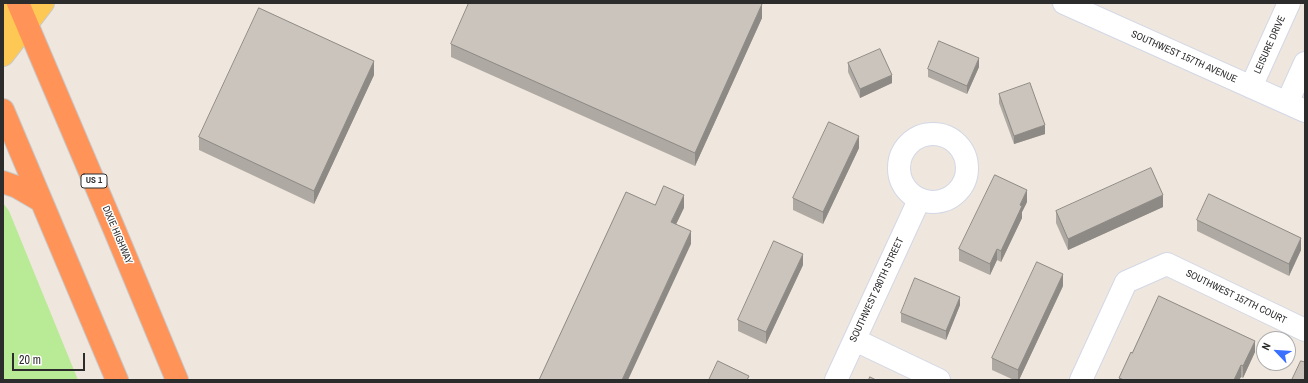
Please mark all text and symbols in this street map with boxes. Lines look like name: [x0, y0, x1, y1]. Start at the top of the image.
street label: LEISURE DRIVE: [1252, 14, 1288, 76]
street label: SOUTHWEST 157TH AVENUE: [1129, 28, 1239, 86]
road number: US 1: [81, 174, 107, 188]
street label: DIXIE HIGHWAY: [99, 204, 135, 266]
street label: SOUTHWEST 290TH STREET: [847, 236, 907, 344]
street label: SOUTHWEST 157TH COURT: [1184, 267, 1288, 327]
north arrow: [1256, 331, 1296, 371]
text: N: [1258, 340, 1274, 352]
scale bar: [14, 345, 87, 371]
text: 20 m: [19, 352, 41, 368]

